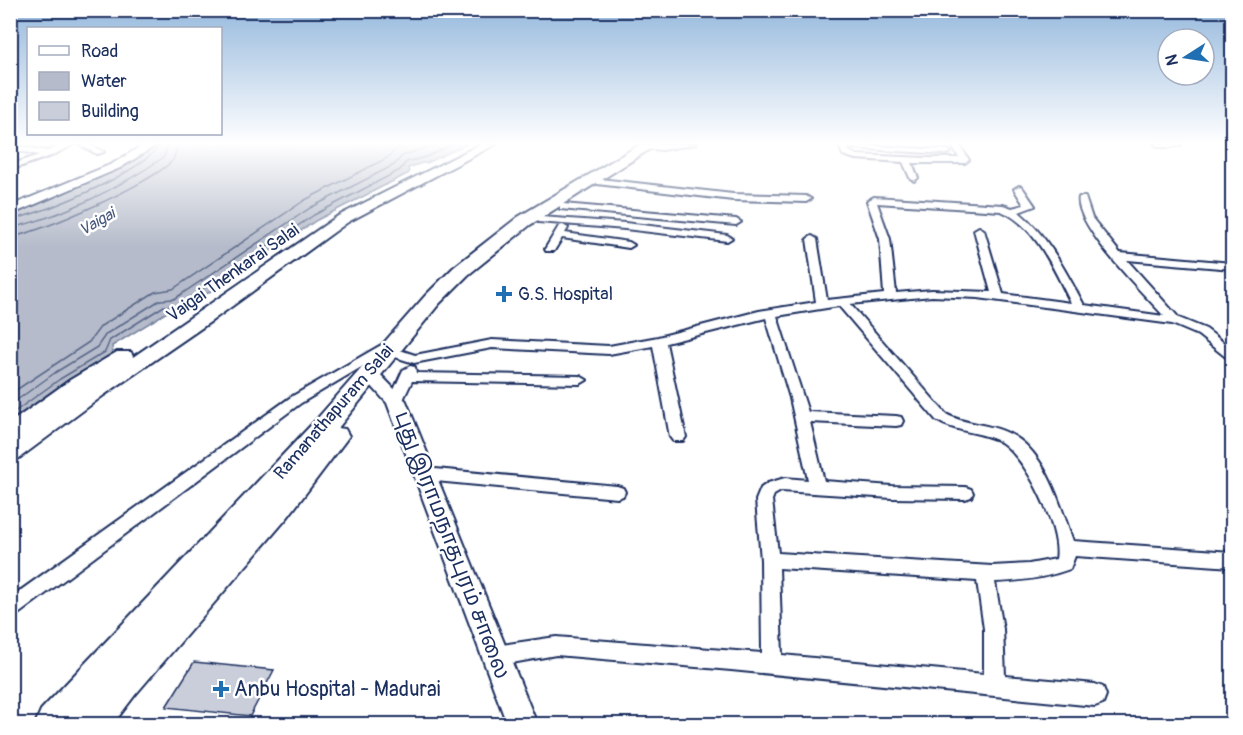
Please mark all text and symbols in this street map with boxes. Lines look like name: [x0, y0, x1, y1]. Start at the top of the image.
legend: [27, 27, 222, 135]
north arrow: [1156, 27, 1216, 87]
text: Road: [81, 40, 118, 63]
text: N: [1161, 52, 1183, 67]
text: Water: [81, 70, 127, 93]
text: Building: [81, 100, 139, 123]
water label: Vaigai: [75, 203, 120, 240]
street label: Vaigai Thenkarai Salai: [162, 219, 304, 327]
place label: G.S. Hospital: [518, 283, 613, 306]
marker: G.S. Hospital: [495, 285, 513, 303]
street label: Ramanathapuram Salai: [269, 340, 399, 484]
street label: புது இராமநாதபுரம் சாலை: [388, 407, 516, 683]
place label: Anbu Hospital - Madurai: [234, 676, 441, 703]
marker: Anbu Hospital - Madurai: [212, 680, 230, 698]

